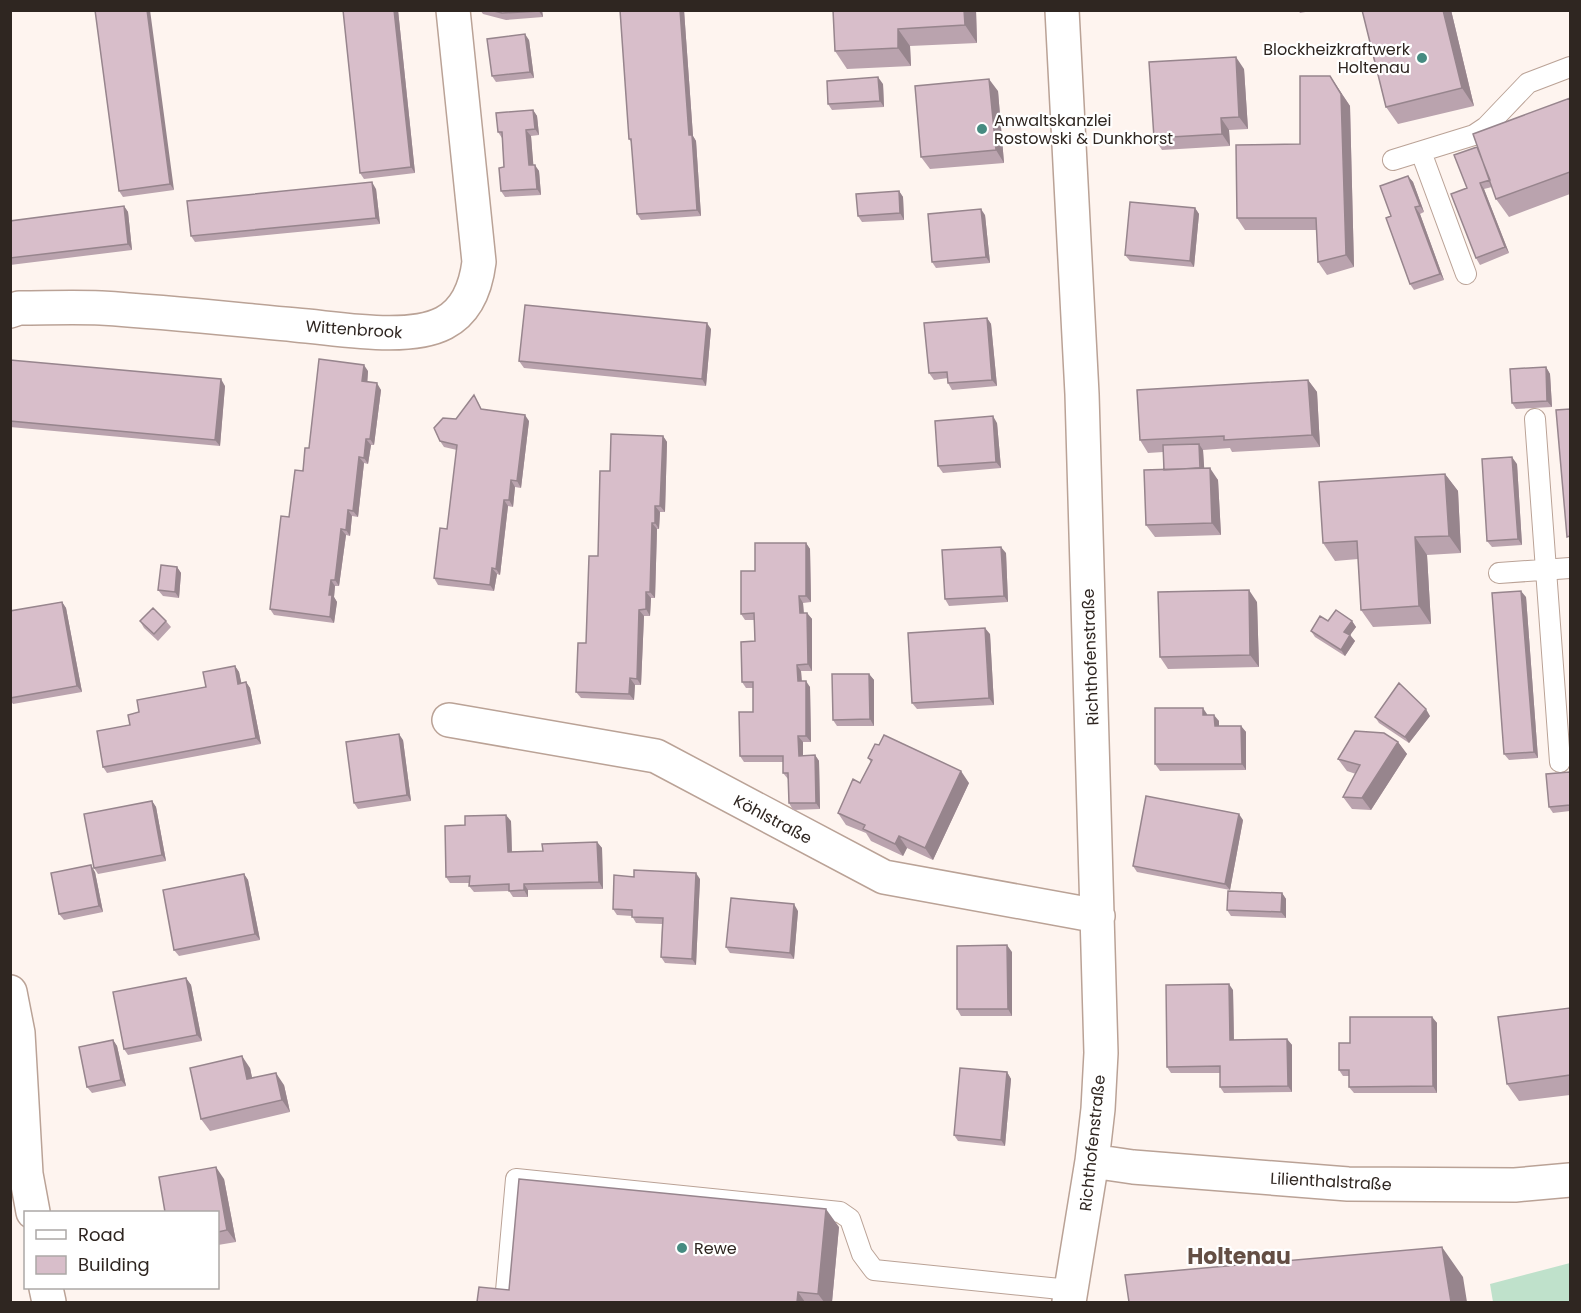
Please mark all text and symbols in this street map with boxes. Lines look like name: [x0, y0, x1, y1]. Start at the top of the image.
place label: Blockheizkraftwerk Holtenau: [1263, 38, 1411, 79]
marker: Blockheizkraftwerk Holtenau: [1415, 51, 1429, 65]
place label: Anwaltskanzlei Rostowski & Dunkhorst: [994, 109, 1173, 150]
marker: Anwaltskanzlei Rostowski & Dunkhorst: [975, 122, 989, 136]
street label: Wittenbrook: [305, 315, 404, 344]
street label: Richthofenstraße: [1077, 588, 1104, 726]
street label: Köhlstraße: [729, 789, 816, 850]
street label: Richthofenstraße: [1074, 1074, 1111, 1212]
street label: Lilienthalstraße: [1270, 1167, 1392, 1196]
legend: [24, 1211, 219, 1289]
text: Road: [78, 1222, 125, 1247]
place label: Rewe: [694, 1237, 737, 1260]
marker: Rewe: [675, 1241, 689, 1255]
district label: Holtenau: [1187, 1241, 1291, 1272]
text: Building: [78, 1252, 150, 1277]

